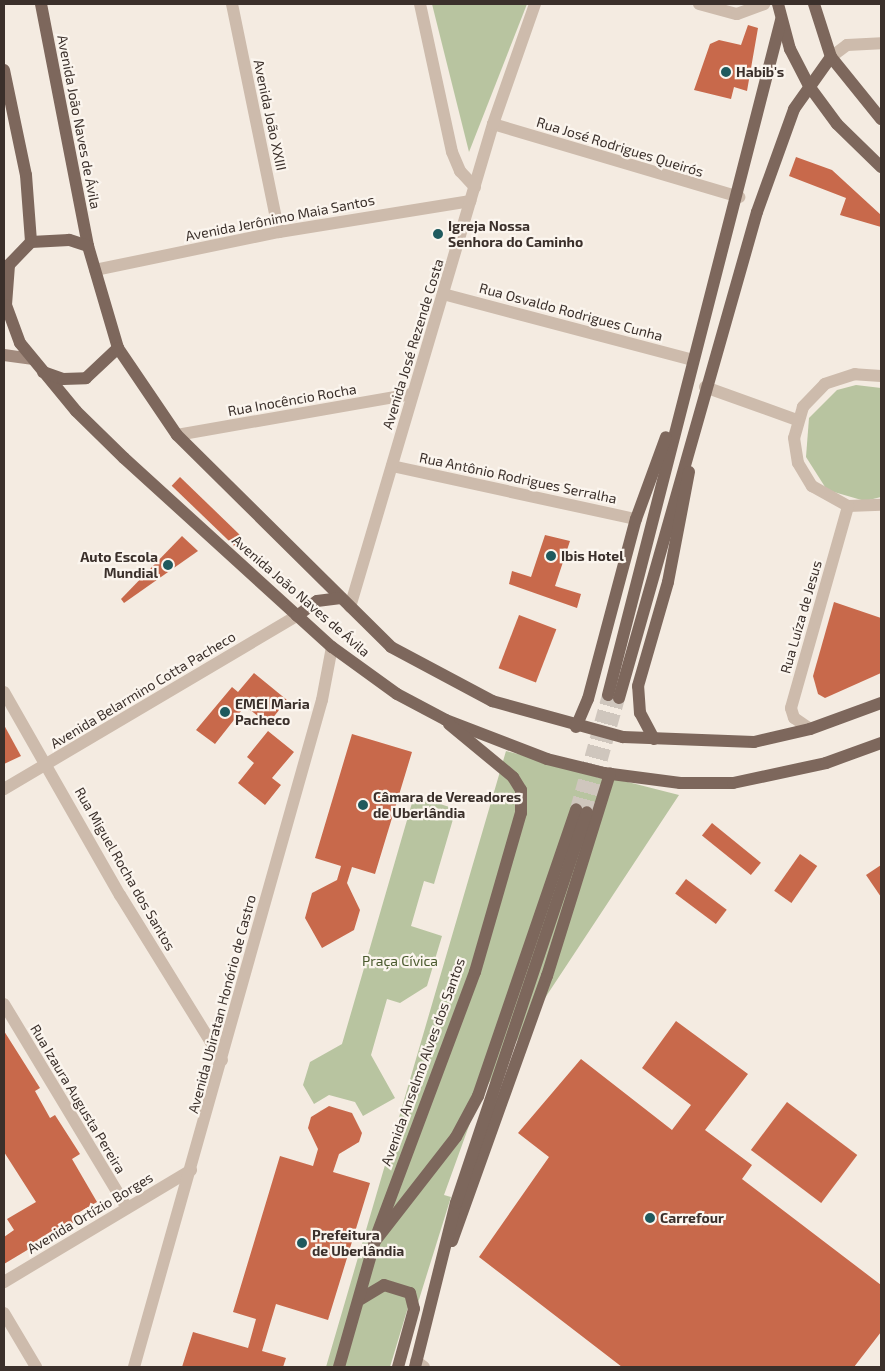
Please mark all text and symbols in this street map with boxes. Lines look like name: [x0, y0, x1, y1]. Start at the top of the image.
street label: Avenida João Naves de Ávila: [54, 33, 104, 211]
street label: Avenida João XXIII: [250, 58, 290, 172]
place label: Habib's: [736, 64, 784, 80]
marker: Habib's: [720, 66, 732, 78]
street label: Rua José Rodrigues Queirós: [534, 114, 706, 180]
street label: Avenida Jerônimo Maia Santos: [184, 191, 376, 245]
place label: Igreja Nossa Senhora do Caminho: [448, 218, 583, 250]
marker: Igreja Nossa Senhora do Caminho: [432, 228, 444, 240]
street label: Avenida José Rezende Costa: [379, 257, 447, 431]
street label: Rua Osvaldo Rodrigues Cunha: [477, 279, 665, 345]
street label: Rua Inocêncio Rocha: [226, 380, 358, 420]
street label: Rua Antônio Rodrigues Serralha: [418, 449, 618, 507]
street label: Avenida João Naves de Ávila: [228, 531, 374, 661]
place label: Ibis Hotel: [561, 548, 624, 564]
place label: Auto Escola Mundial: [80, 549, 158, 582]
marker: Ibis Hotel: [545, 550, 557, 562]
street label: Rua Luíza de Jesus: [777, 558, 825, 676]
marker: Auto Escola Mundial: [162, 559, 174, 571]
street label: Avenida Belarmino Cotta Pacheco: [47, 628, 239, 752]
place label: EMEI Maria Pacheco: [235, 696, 310, 729]
marker: EMEI Maria Pacheco: [219, 706, 231, 718]
street label: Rua Miguel Rocha dos Santos: [71, 784, 179, 954]
place label: Câmara de Vereadores de Uberlândia: [373, 789, 522, 822]
marker: Câmara de Vereadores de Uberlândia: [357, 799, 369, 811]
street label: Avenida Ubiratan Honório de Castro: [185, 893, 259, 1115]
park label: Praça Cívica: [362, 953, 438, 969]
street label: Avenida Anselmo Alves dos Santos: [377, 955, 469, 1169]
street label: Rua Izaura Augusta Pereira: [27, 1021, 129, 1177]
street label: Avenida Ortízio Borges: [24, 1169, 156, 1257]
place label: Carrefour: [660, 1210, 724, 1226]
marker: Carrefour: [644, 1212, 656, 1224]
place label: Prefeitura de Uberlândia: [312, 1227, 404, 1260]
marker: Prefeitura de Uberlândia: [296, 1237, 308, 1249]

